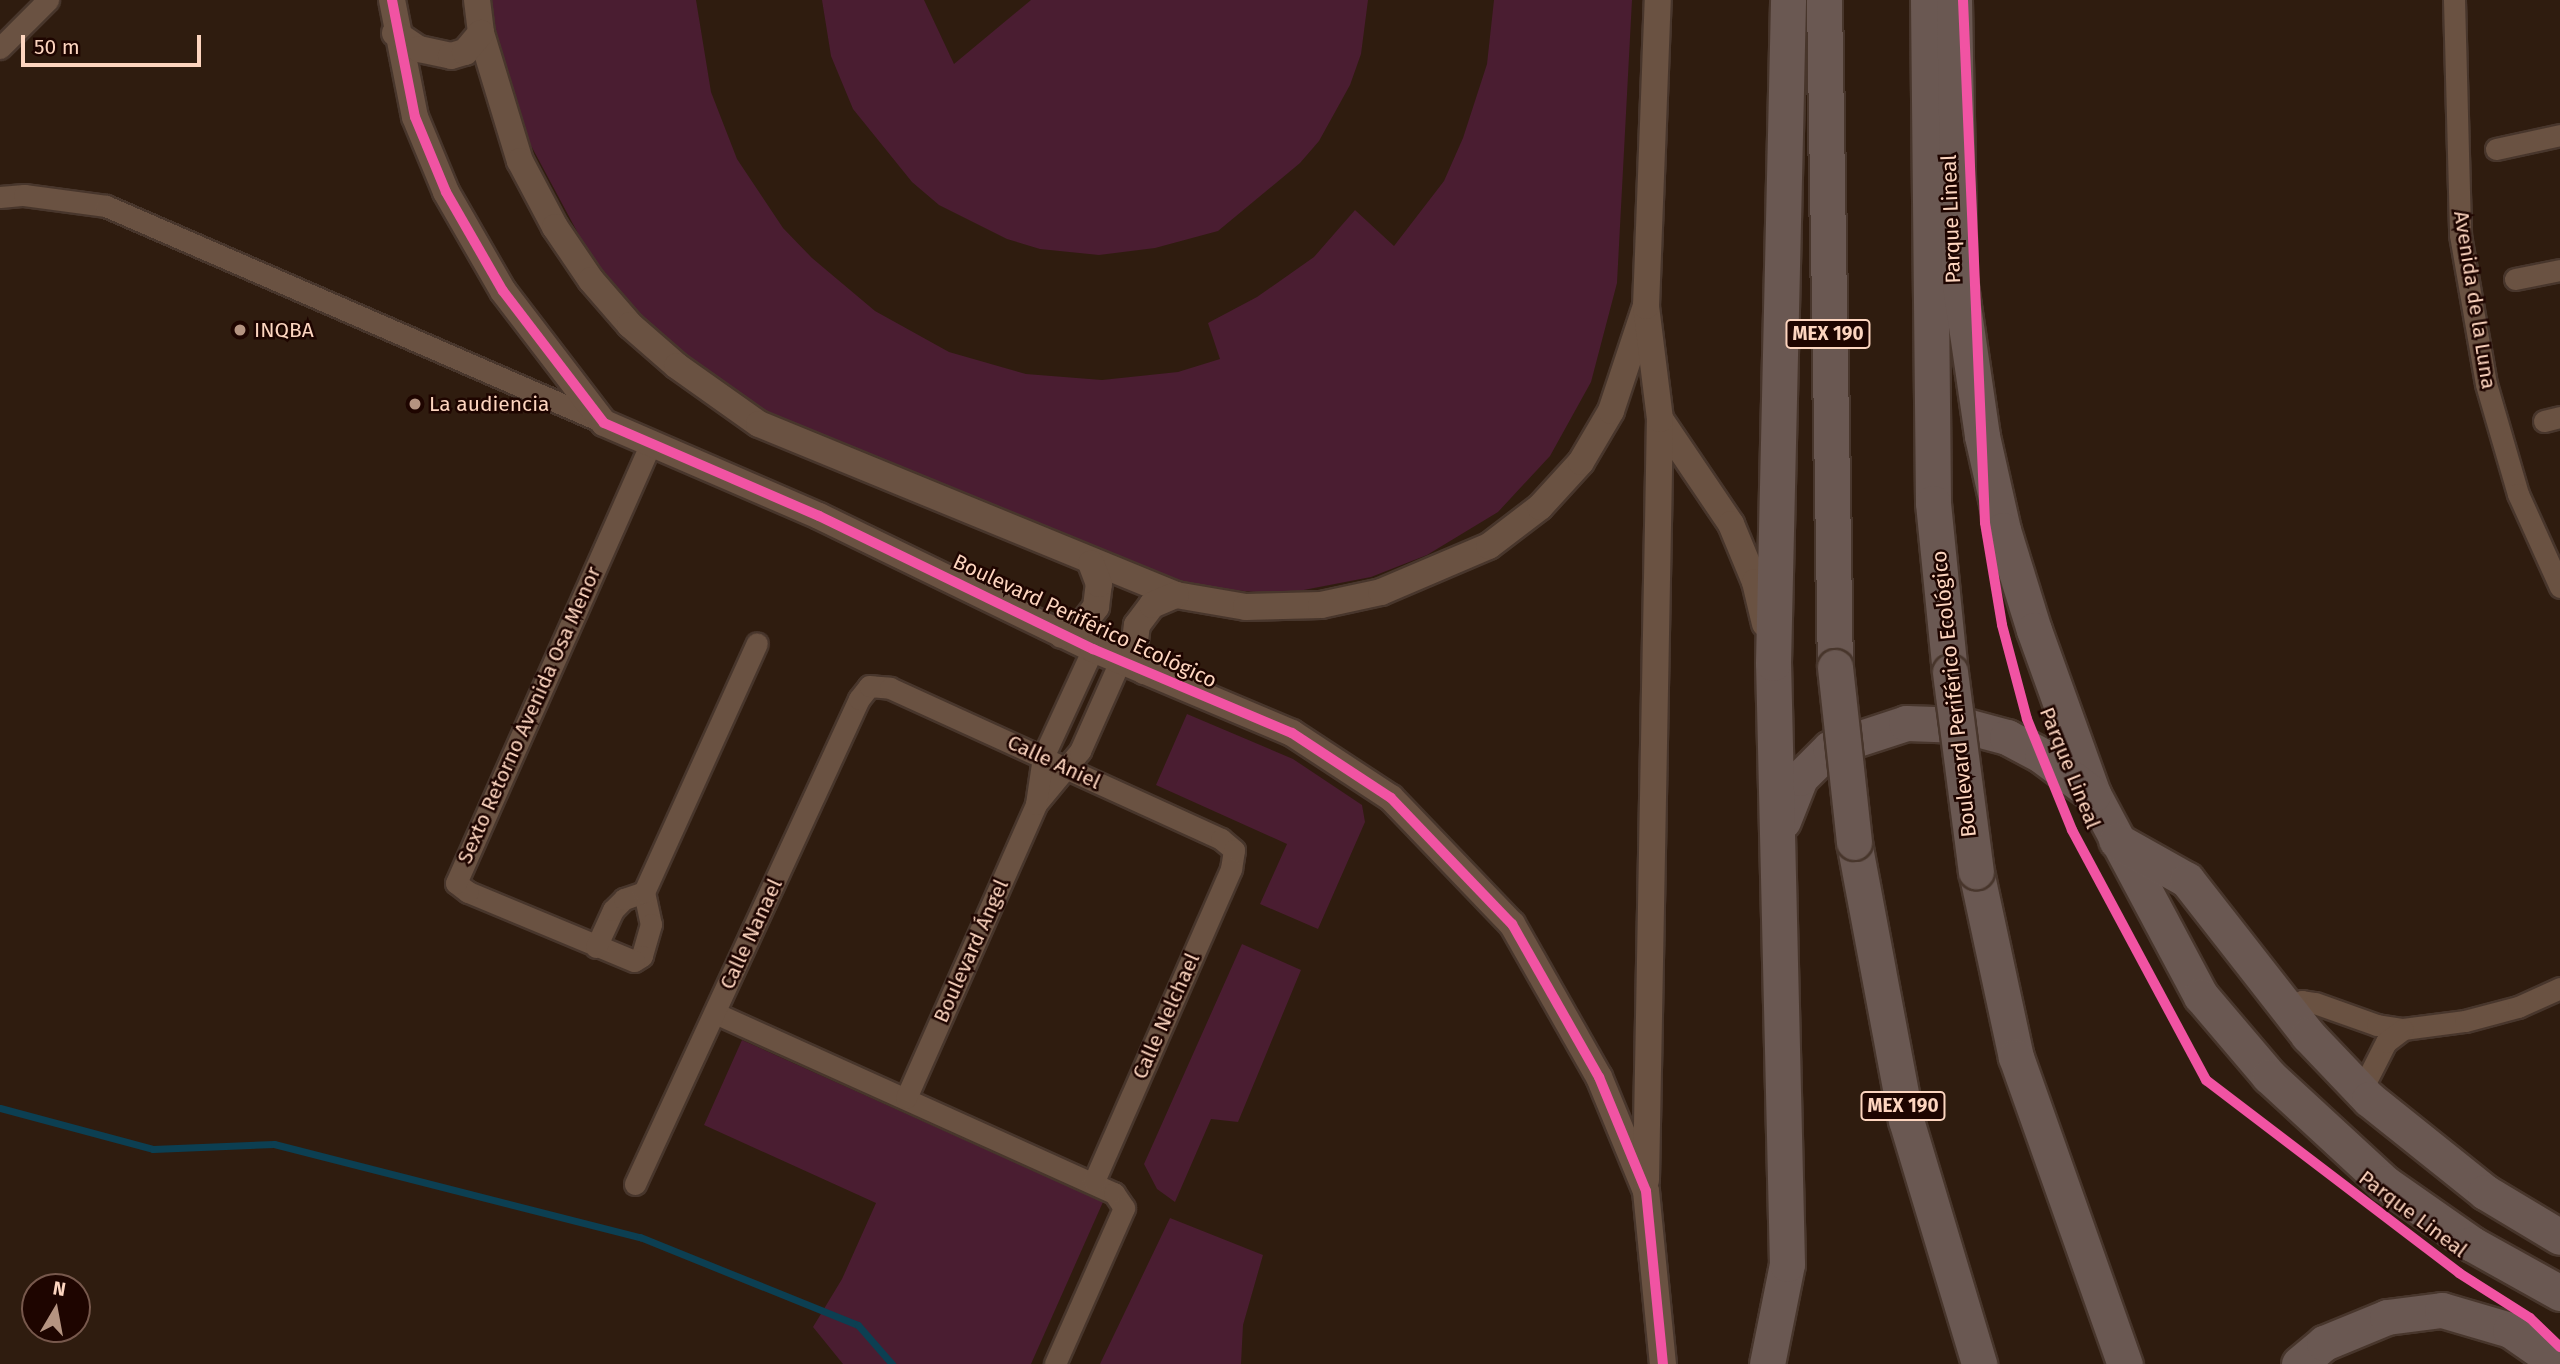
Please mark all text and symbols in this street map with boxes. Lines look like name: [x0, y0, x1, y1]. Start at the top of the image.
scale bar: [24, 21, 205, 65]
text: 50 m: [34, 34, 80, 60]
street label: Parque Lineal: [1936, 154, 1966, 284]
street label: Avenida de la Luna: [2448, 209, 2502, 391]
place label: INQBA: [254, 317, 314, 343]
road number: MEX 190: [1784, 318, 1872, 350]
marker: INQBA: [232, 322, 248, 338]
place label: La audiencia: [429, 391, 549, 417]
marker: La audiencia: [407, 396, 423, 412]
street label: Boulevard Periférico Ecológico: [949, 549, 1221, 693]
street label: Boulevard Periférico Ecológico: [1926, 549, 1982, 839]
street label: Sexto Retorno Avenida Osa Menor: [452, 562, 606, 868]
street label: Parque Lineal: [2034, 703, 2106, 833]
street label: Calle Aniel: [1003, 729, 1105, 795]
street label: Calle Nanael: [714, 875, 788, 993]
street label: Boulevard Ángel: [928, 875, 1014, 1027]
street label: Calle Nelchael: [1127, 949, 1205, 1083]
road number: MEX 190: [1859, 1090, 1947, 1122]
street label: Parque Lineal: [2354, 1165, 2472, 1263]
north arrow: [21, 1273, 91, 1343]
text: N: [51, 1276, 68, 1301]

